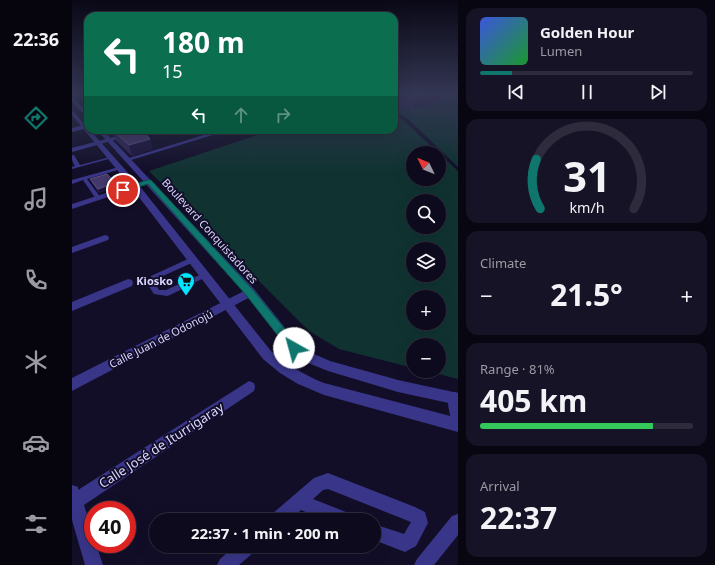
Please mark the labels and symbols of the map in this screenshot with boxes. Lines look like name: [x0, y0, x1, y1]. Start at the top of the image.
north arrow: [406, 146, 446, 186]
pin: [106, 173, 140, 207]
street label: Boulevard Conquistadores: [159, 175, 262, 286]
supermarket icon: Kiosko: [176, 271, 196, 296]
place label: Kiosko: [136, 273, 173, 288]
street label: Calle Juan de Odonojú: [106, 306, 215, 371]
position arrow: [273, 327, 315, 369]
street label: Calle José de Iturrigaray: [95, 398, 227, 492]
speed limit sign: 40: [84, 501, 136, 553]

